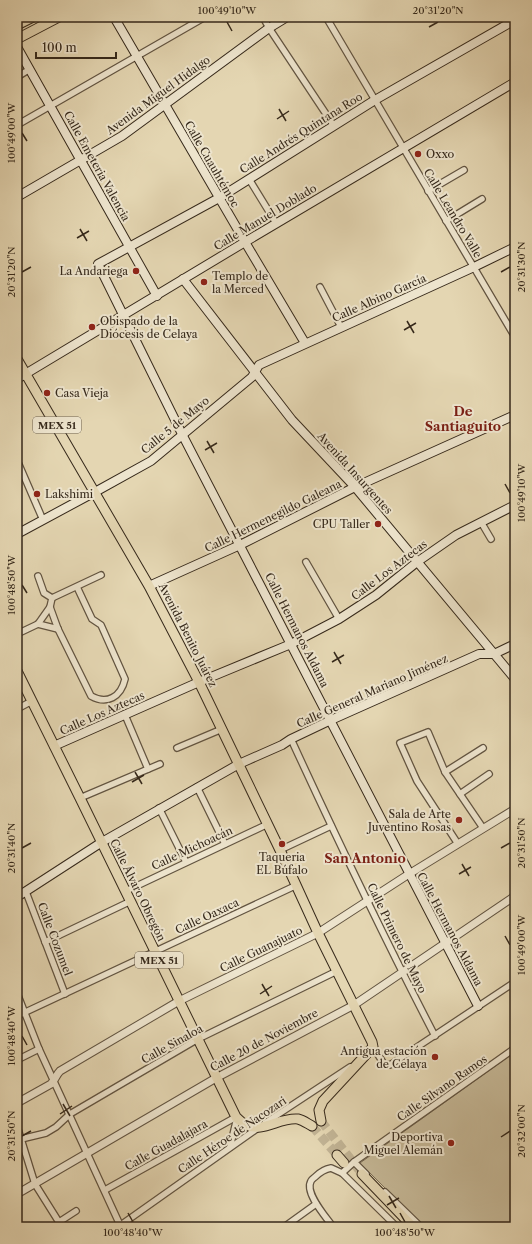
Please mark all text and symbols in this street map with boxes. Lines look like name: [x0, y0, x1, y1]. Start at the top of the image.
text: 100°49'10"W: [198, 4, 257, 17]
text: 20°31'20"N: [412, 4, 464, 17]
scale bar: [36, 34, 116, 60]
text: 100 m: [42, 40, 77, 55]
street label: Avenida Miguel Hidalgo: [102, 52, 213, 138]
street label: Calle Andrés Quintana Roo: [237, 89, 365, 177]
text: 100°49'00"W: [5, 102, 18, 163]
street label: Calle Emeteria Valencia: [61, 108, 133, 224]
street label: Calle Cuauhtémoc: [182, 118, 243, 210]
place label: Oxxo: [426, 147, 455, 161]
marker: Oxxo: [413, 149, 423, 159]
street label: Calle Leandro Valle: [421, 166, 485, 260]
street label: Calle Manuel Doblado: [211, 181, 319, 253]
text: 20°31'30"N: [515, 242, 528, 292]
text: 20°31'20"N: [5, 246, 18, 298]
place label: La Andariega: [59, 264, 128, 278]
marker: La Andariega: [131, 266, 141, 276]
place label: Templo de la Merced: [212, 269, 268, 296]
street label: Calle Albino García: [330, 271, 428, 325]
marker: Templo de la Merced: [199, 277, 209, 287]
place label: Obispado de la Diócesis de Celaya: [100, 314, 198, 341]
marker: Obispado de la Diócesis de Celaya: [87, 322, 97, 332]
place label: Casa Vieja: [55, 386, 109, 400]
marker: Casa Vieja: [42, 388, 52, 398]
street label: Calle 5 de Mayo: [138, 393, 212, 457]
district label: De Santiaguito: [425, 403, 501, 434]
road number: MEX 51: [33, 417, 81, 433]
street label: Avenida Insurgentes: [314, 428, 396, 517]
text: 100°49'10"W: [515, 463, 528, 522]
street label: Calle Hermenegildo Galeana: [202, 477, 344, 555]
place label: Lakshimi: [45, 487, 94, 501]
marker: Lakshimi: [32, 489, 42, 499]
place label: CPU Taller: [313, 517, 370, 531]
marker: CPU Taller: [373, 519, 383, 529]
street label: Calle Los Aztecas: [348, 537, 430, 603]
text: 100°48'50"W: [5, 554, 18, 615]
street label: Calle Hermanos Aldama: [262, 570, 332, 690]
street label: Avenida Benito Juárez: [155, 580, 221, 690]
street label: Calle General Mariano Jiménez: [294, 651, 450, 731]
street label: Calle Los Aztecas: [57, 688, 147, 738]
place label: Sala de Arte Juventino Rosas: [366, 807, 451, 834]
marker: Sala de Arte Juventino Rosas: [454, 815, 464, 825]
text: 20°31'50"N: [515, 818, 528, 868]
text: 20°31'40"N: [5, 823, 18, 873]
street label: Calle Michoacán: [149, 823, 235, 873]
street label: Calle Álvaro Obregón: [107, 837, 169, 944]
marker: Taqueria EL Búfalo: [277, 839, 287, 849]
place label: Taqueria EL Búfalo: [256, 850, 308, 877]
district label: San Antonio: [324, 850, 406, 866]
street label: Calle Hermanos Aldama: [414, 870, 486, 988]
street label: Calle Primero de Mayo: [364, 881, 430, 996]
street label: Calle Oaxaca: [173, 895, 241, 937]
street label: Calle Cozumel: [35, 900, 76, 978]
text: 100°49'00"W: [515, 914, 528, 975]
street label: Calle Guanajuato: [217, 923, 305, 975]
road number: MEX 51: [135, 952, 183, 968]
text: 100°48'40"W: [5, 1005, 18, 1066]
street label: Calle 20 de Noviembre: [208, 1006, 320, 1074]
street label: Calle Sinaloa: [139, 1021, 205, 1067]
place label: Antigua estación de Celaya: [339, 1044, 427, 1071]
street label: Calle Silvano Ramos: [394, 1052, 490, 1124]
marker: Antigua estación de Celaya: [430, 1052, 440, 1062]
street label: Calle Héroe de Nacozari: [175, 1093, 289, 1177]
text: 20°32'00"N: [515, 1104, 528, 1158]
text: 20°31'50"N: [5, 1111, 18, 1161]
street label: Calle Guadalajara: [122, 1116, 210, 1173]
place label: Deportiva Miguel Alemán: [364, 1130, 443, 1157]
marker: Deportiva Miguel Alemán: [446, 1138, 456, 1148]
text: 100°48'40"W: [103, 1226, 164, 1239]
text: 100°48'50"W: [375, 1226, 436, 1239]

